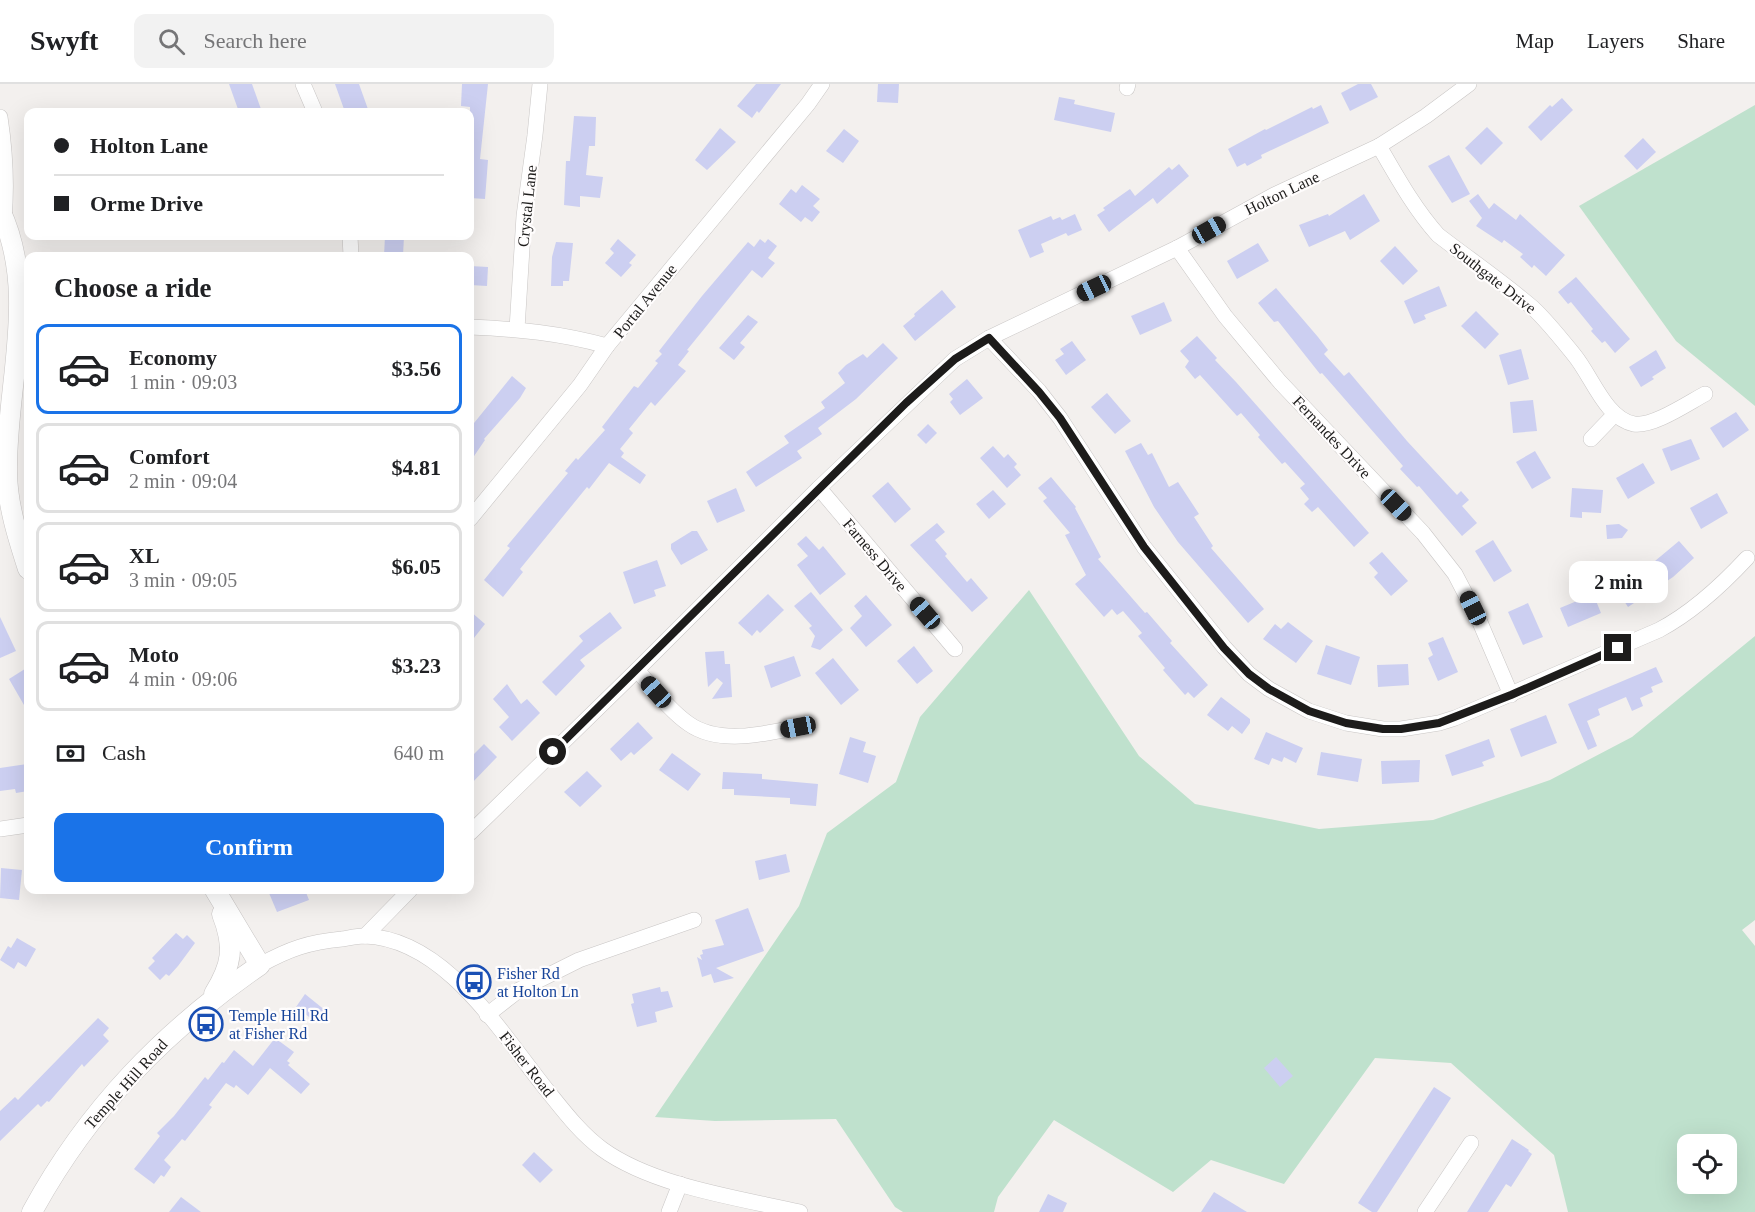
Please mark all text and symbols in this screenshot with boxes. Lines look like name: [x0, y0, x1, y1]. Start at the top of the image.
search box: [134, 14, 554, 68]
text: Swyft: [30, 25, 98, 56]
icon: search: [155, 25, 188, 58]
text: Search here: [203, 28, 307, 53]
text: Map: [1516, 29, 1554, 53]
text: Layers: [1587, 29, 1644, 53]
text: Share: [1677, 29, 1725, 53]
text: Holton Lane: [90, 133, 208, 158]
street label: Crystal Lane: [514, 164, 541, 248]
street label: Holton Lane: [1242, 168, 1322, 218]
text: Orme Drive: [90, 191, 203, 216]
car: [1189, 213, 1229, 247]
street label: Southgate Drive: [1446, 239, 1539, 318]
street label: Portal Avenue: [610, 261, 680, 341]
car: [1074, 272, 1114, 304]
text: Choose a ride: [54, 273, 212, 303]
icon: car: [57, 342, 111, 396]
text: Economy: [129, 345, 217, 370]
text: $3.56: [392, 356, 441, 381]
text: 1 min · 09:03: [129, 371, 237, 393]
street label: Fernandes Drive: [1290, 392, 1374, 482]
icon: car: [57, 441, 111, 495]
text: Comfort: [129, 444, 210, 469]
text: $4.81: [392, 455, 441, 480]
text: 2 min · 09:04: [129, 470, 237, 492]
car: [1377, 486, 1415, 524]
street label: Farness Drive: [840, 515, 910, 595]
icon: car: [57, 540, 111, 594]
text: XL: [129, 543, 160, 568]
text: $6.05: [392, 554, 441, 579]
callout: 2 min: [1568, 561, 1668, 603]
text: 3 min · 09:05: [129, 569, 237, 591]
text: 2 min: [1594, 571, 1643, 593]
car: [1457, 588, 1489, 628]
car: [906, 594, 944, 632]
route end: [1604, 634, 1631, 661]
icon: car: [57, 639, 111, 693]
text: Moto: [129, 642, 179, 667]
text: $3.23: [392, 653, 441, 678]
text: 4 min · 09:06: [129, 668, 237, 690]
car: [637, 673, 675, 711]
car: [779, 715, 817, 739]
icon: cash: [54, 737, 87, 770]
route start: [539, 738, 566, 765]
text: Cash: [102, 740, 146, 765]
text: 640 m: [393, 742, 444, 764]
button: Confirm: [54, 813, 444, 882]
bus stop icon: Fisher Rd at Holton Ln: [456, 964, 492, 1000]
place label: Fisher Rd at Holton Ln: [497, 965, 579, 1000]
bus stop icon: Temple Hill Rd at Fisher Rd: [188, 1006, 224, 1042]
place label: Temple Hill Rd at Fisher Rd: [229, 1007, 328, 1042]
street label: Fisher Road: [496, 1028, 558, 1100]
street label: Temple Hill Road: [81, 1036, 171, 1133]
map controls: [1677, 1134, 1737, 1194]
button: locate: [1677, 1134, 1737, 1194]

